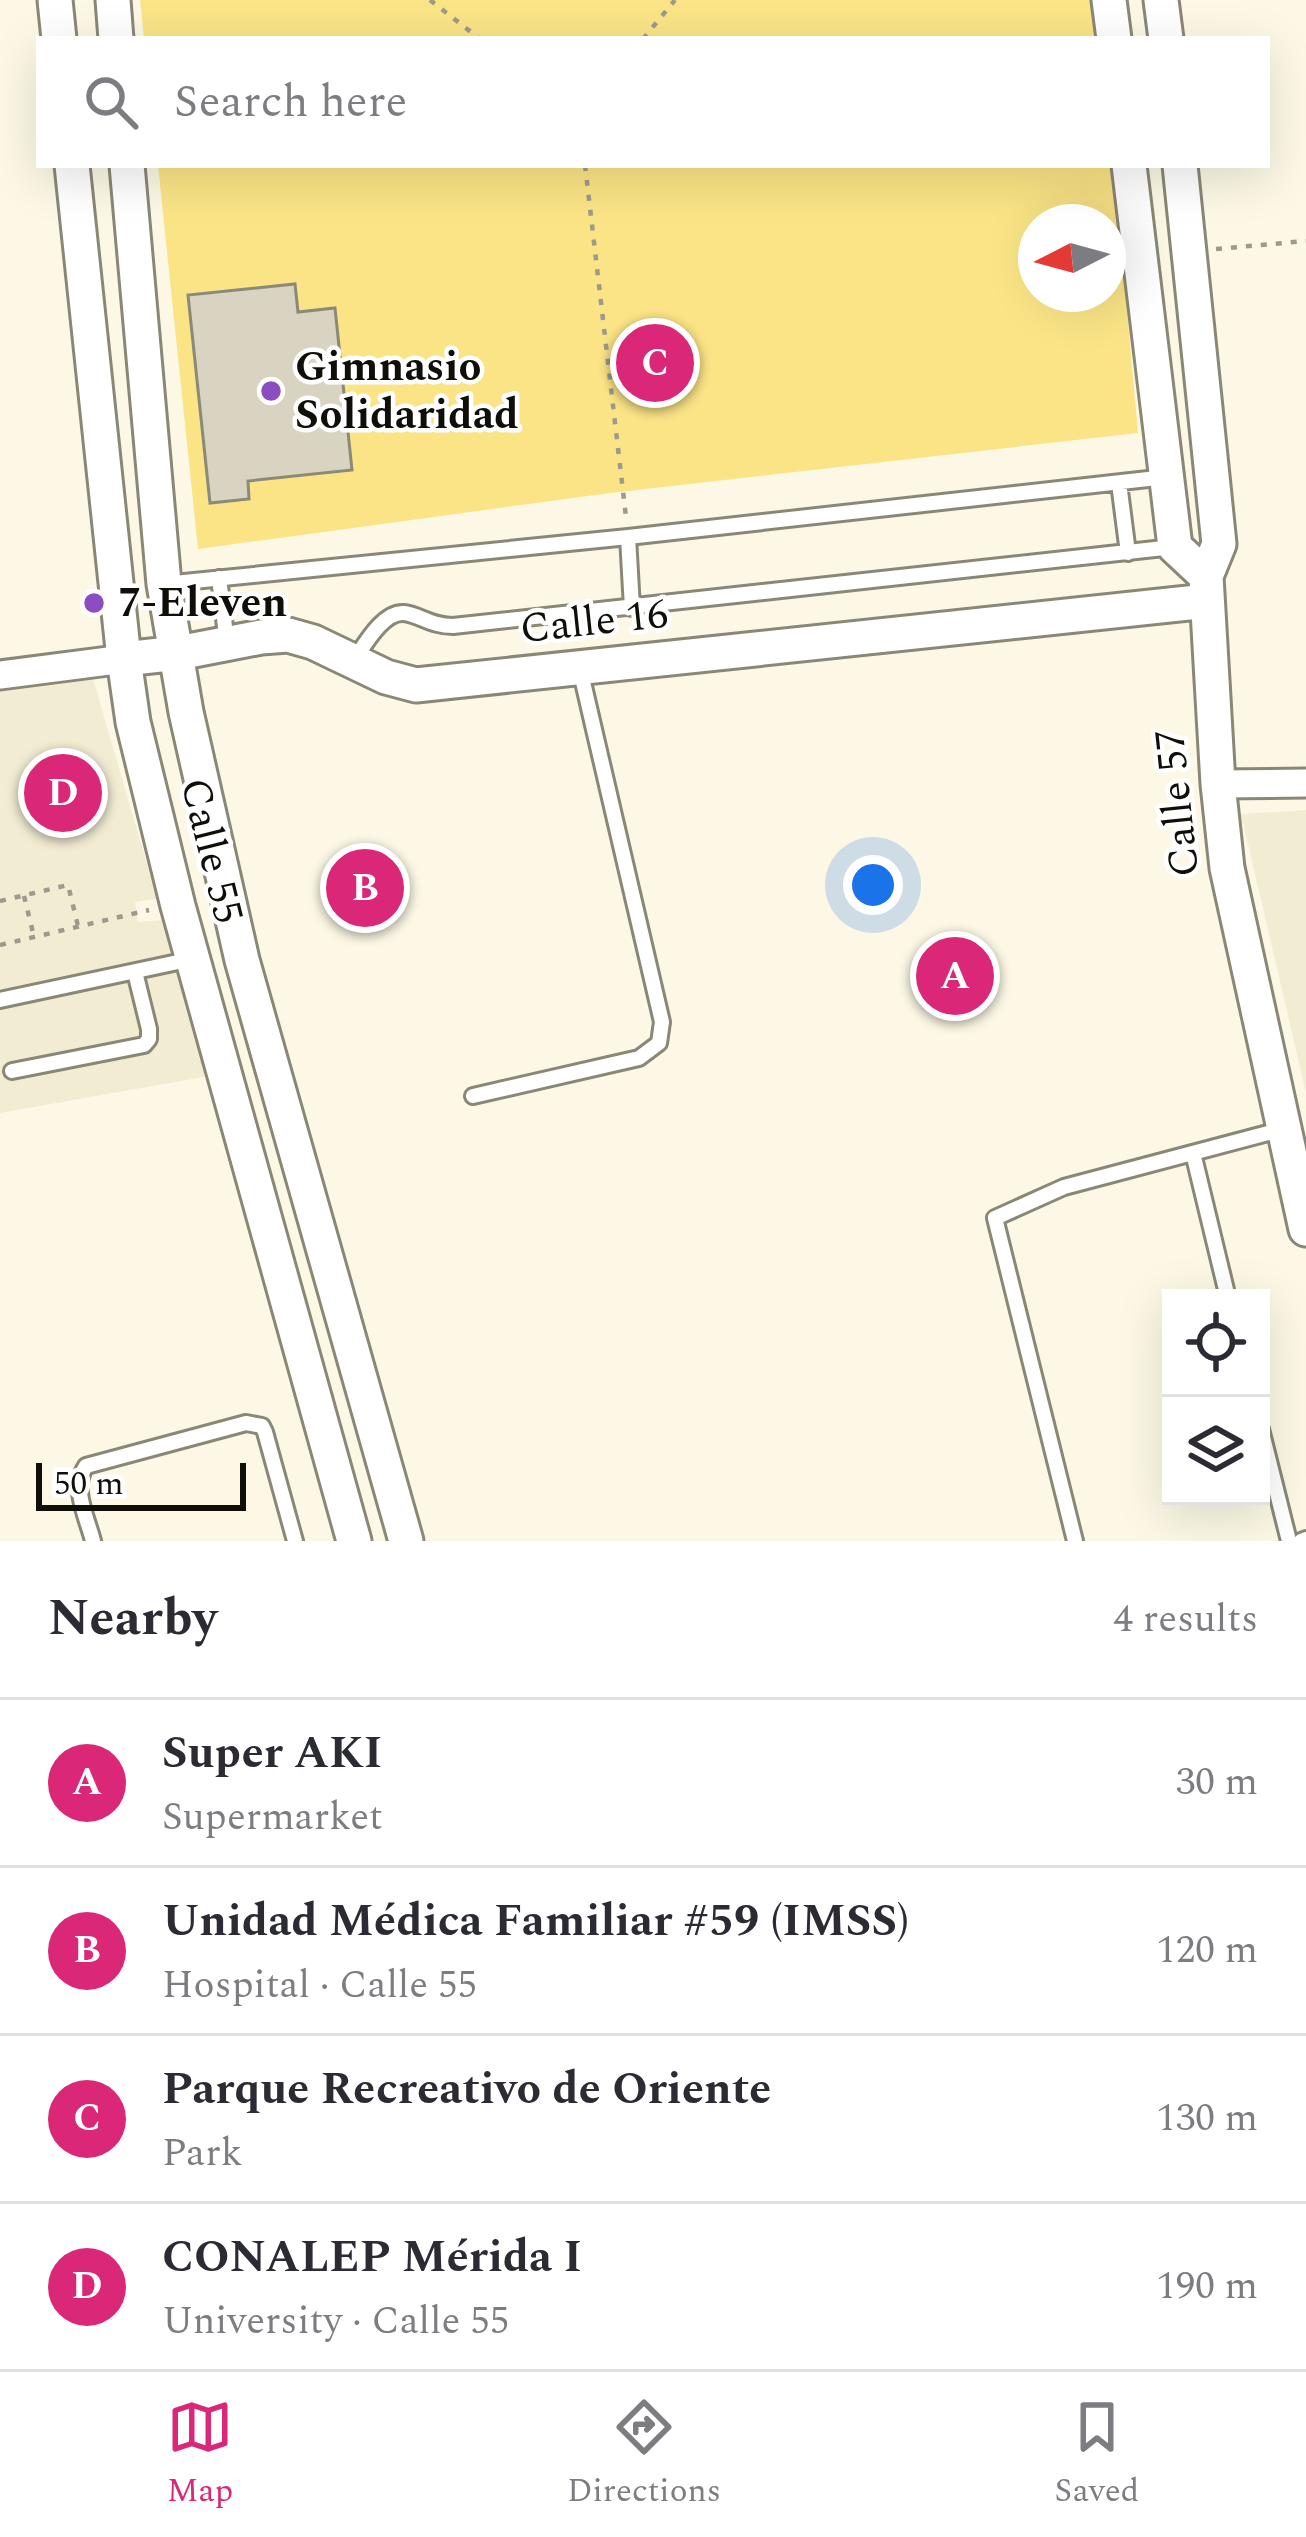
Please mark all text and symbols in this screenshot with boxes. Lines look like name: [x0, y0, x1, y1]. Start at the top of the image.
search box: [36, 36, 1270, 168]
text: Search here: [174, 68, 407, 137]
icon: search: [78, 69, 144, 135]
north arrow: [1018, 204, 1126, 312]
pin: C: [616, 318, 694, 408]
place label: Gimnasio Solidaridad: [295, 336, 519, 447]
marker: Gimnasio Solidaridad: [258, 378, 284, 404]
place label: 7-Eleven: [118, 572, 287, 635]
street label: Calle 16: [517, 583, 671, 661]
marker: 7-Eleven: [81, 590, 107, 616]
street label: Calle 57: [1139, 726, 1217, 880]
pin: D: [24, 748, 102, 838]
street label: Calle 55: [162, 771, 260, 931]
pin: B: [326, 843, 404, 933]
your location: [843, 855, 903, 915]
pin: A: [916, 931, 994, 1021]
map controls: [1162, 1289, 1270, 1505]
button: locate: [1162, 1289, 1270, 1397]
button: layers: [1162, 1397, 1270, 1505]
scale bar: [36, 1457, 246, 1510]
text: 50 m: [54, 1459, 124, 1509]
text: Nearby: [48, 1580, 217, 1658]
text: 4 results: [1114, 1590, 1258, 1649]
text: Super AKI: [162, 1719, 382, 1788]
text: A: [72, 1753, 102, 1812]
text: 30 m: [1176, 1753, 1258, 1812]
text: Supermarket: [162, 1788, 383, 1847]
text: Unidad Médica Familiar #59 (IMSS): [162, 1887, 909, 1956]
text: B: [73, 1921, 101, 1980]
text: 120 m: [1156, 1921, 1258, 1980]
text: Hospital · Calle 55: [162, 1956, 477, 2015]
text: Parque Recreativo de Oriente: [162, 2055, 771, 2124]
text: C: [73, 2089, 101, 2148]
text: 130 m: [1156, 2089, 1258, 2148]
text: Park: [162, 2124, 242, 2183]
text: CONALEP Mérida I: [162, 2223, 582, 2292]
text: D: [71, 2257, 103, 2316]
text: 190 m: [1156, 2257, 1258, 2316]
text: University · Calle 55: [162, 2292, 509, 2351]
tab: Map: [167, 2394, 233, 2516]
tab: Directions: [567, 2394, 721, 2516]
tab: Saved: [1055, 2394, 1139, 2516]

